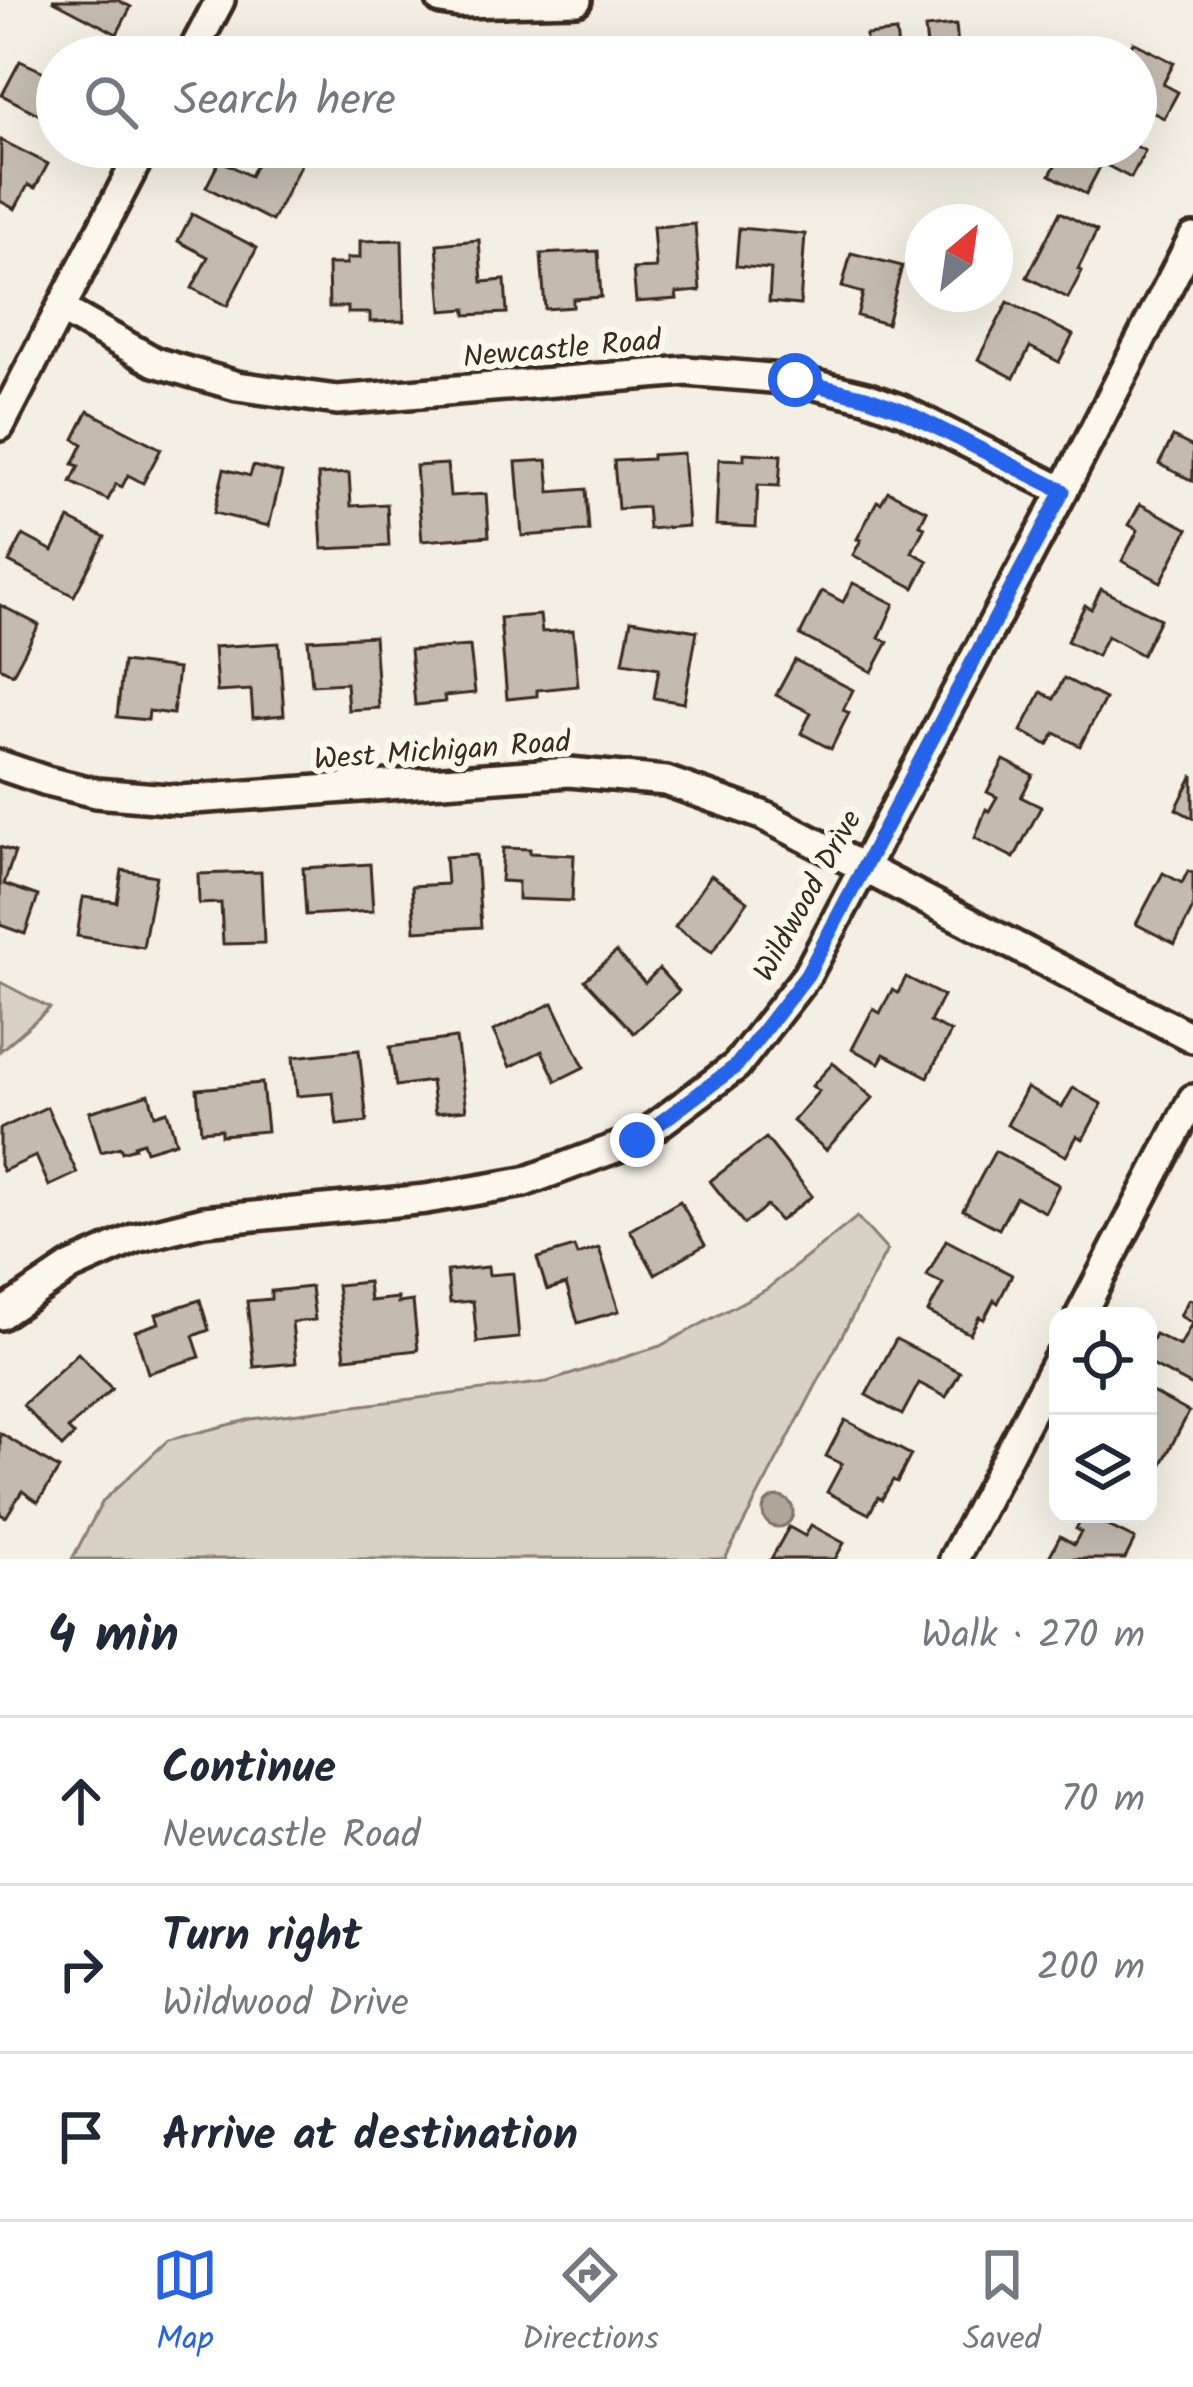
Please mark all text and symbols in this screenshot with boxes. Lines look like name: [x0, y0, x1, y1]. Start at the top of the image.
search box: [36, 36, 1157, 168]
text: Search here: [174, 66, 396, 138]
icon: search: [78, 69, 144, 135]
north arrow: [905, 204, 1013, 312]
street label: Newcastle Road: [461, 317, 664, 383]
route start: [768, 353, 822, 407]
street label: West Michigan Road: [312, 719, 573, 785]
street label: Wildwood Drive: [742, 801, 876, 991]
route end: [610, 1113, 664, 1167]
map controls: [1049, 1307, 1157, 1523]
button: locate: [1049, 1307, 1157, 1415]
button: layers: [1049, 1415, 1157, 1523]
text: 4 min: [48, 1597, 179, 1678]
text: Walk · 270 m: [921, 1606, 1145, 1668]
text: Continue: [162, 1734, 336, 1806]
icon: ahead: [48, 1768, 114, 1834]
text: 70 m: [1061, 1770, 1145, 1832]
text: Newcastle Road: [162, 1806, 421, 1868]
text: Turn right: [162, 1902, 362, 1974]
icon: right: [48, 1936, 114, 2002]
text: 200 m: [1037, 1938, 1145, 2000]
text: Wildwood Drive: [162, 1974, 409, 2036]
text: Arrive at destination: [162, 2101, 578, 2173]
icon: arrive: [48, 2104, 114, 2170]
tab: Map: [152, 2242, 218, 2367]
tab: Directions: [522, 2242, 659, 2367]
tab: Saved: [963, 2242, 1041, 2367]

